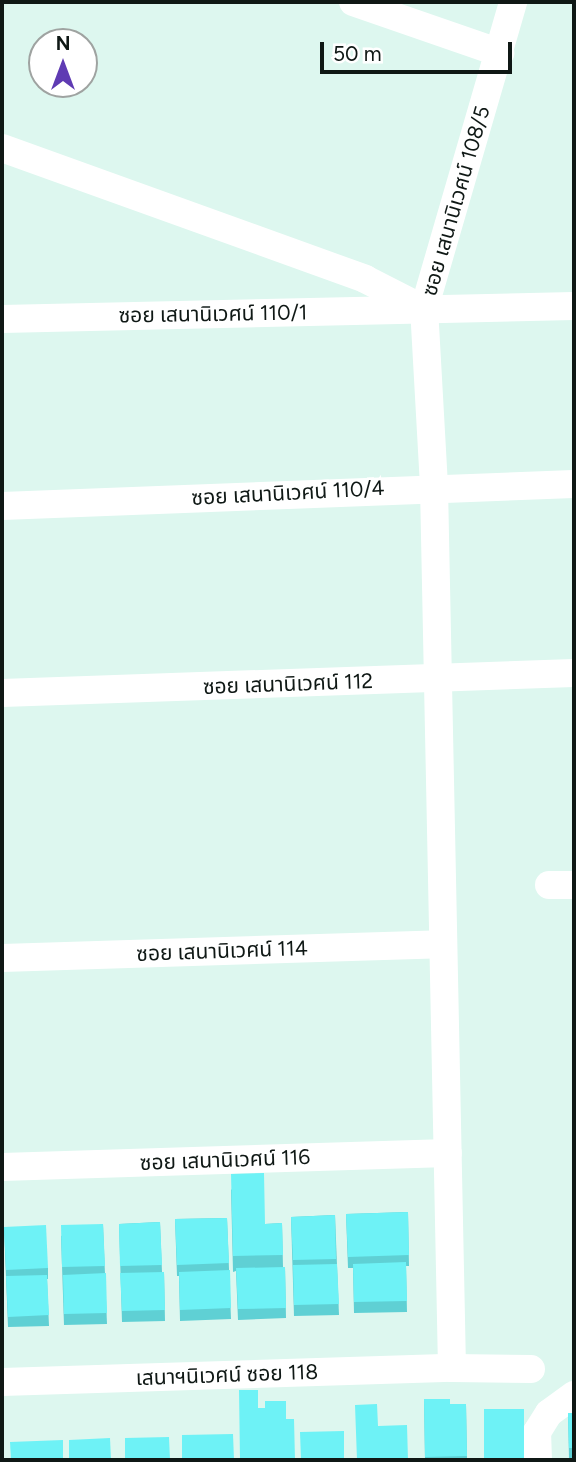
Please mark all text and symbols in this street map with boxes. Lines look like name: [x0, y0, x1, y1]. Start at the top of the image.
north arrow: [28, 28, 98, 98]
scale bar: [324, 28, 516, 72]
text: N: [56, 32, 70, 55]
text: 50 m: [333, 41, 382, 66]
street label: ซอย เสนานิเวศน์ 108/5: [417, 103, 495, 299]
street label: ซอย เสนานิเวศน์ 110/1: [118, 300, 308, 328]
street label: ซอย เสนานิเวศน์ 110/4: [191, 475, 385, 511]
street label: ซอย เสนานิเวศน์ 112: [202, 668, 374, 700]
street label: ซอย เสนานิเวศน์ 114: [136, 935, 308, 967]
street label: ซอย เสนานิเวศน์ 116: [139, 1144, 311, 1176]
street label: เสนาฯนิเวศน์ ซอย 118: [135, 1359, 319, 1391]

